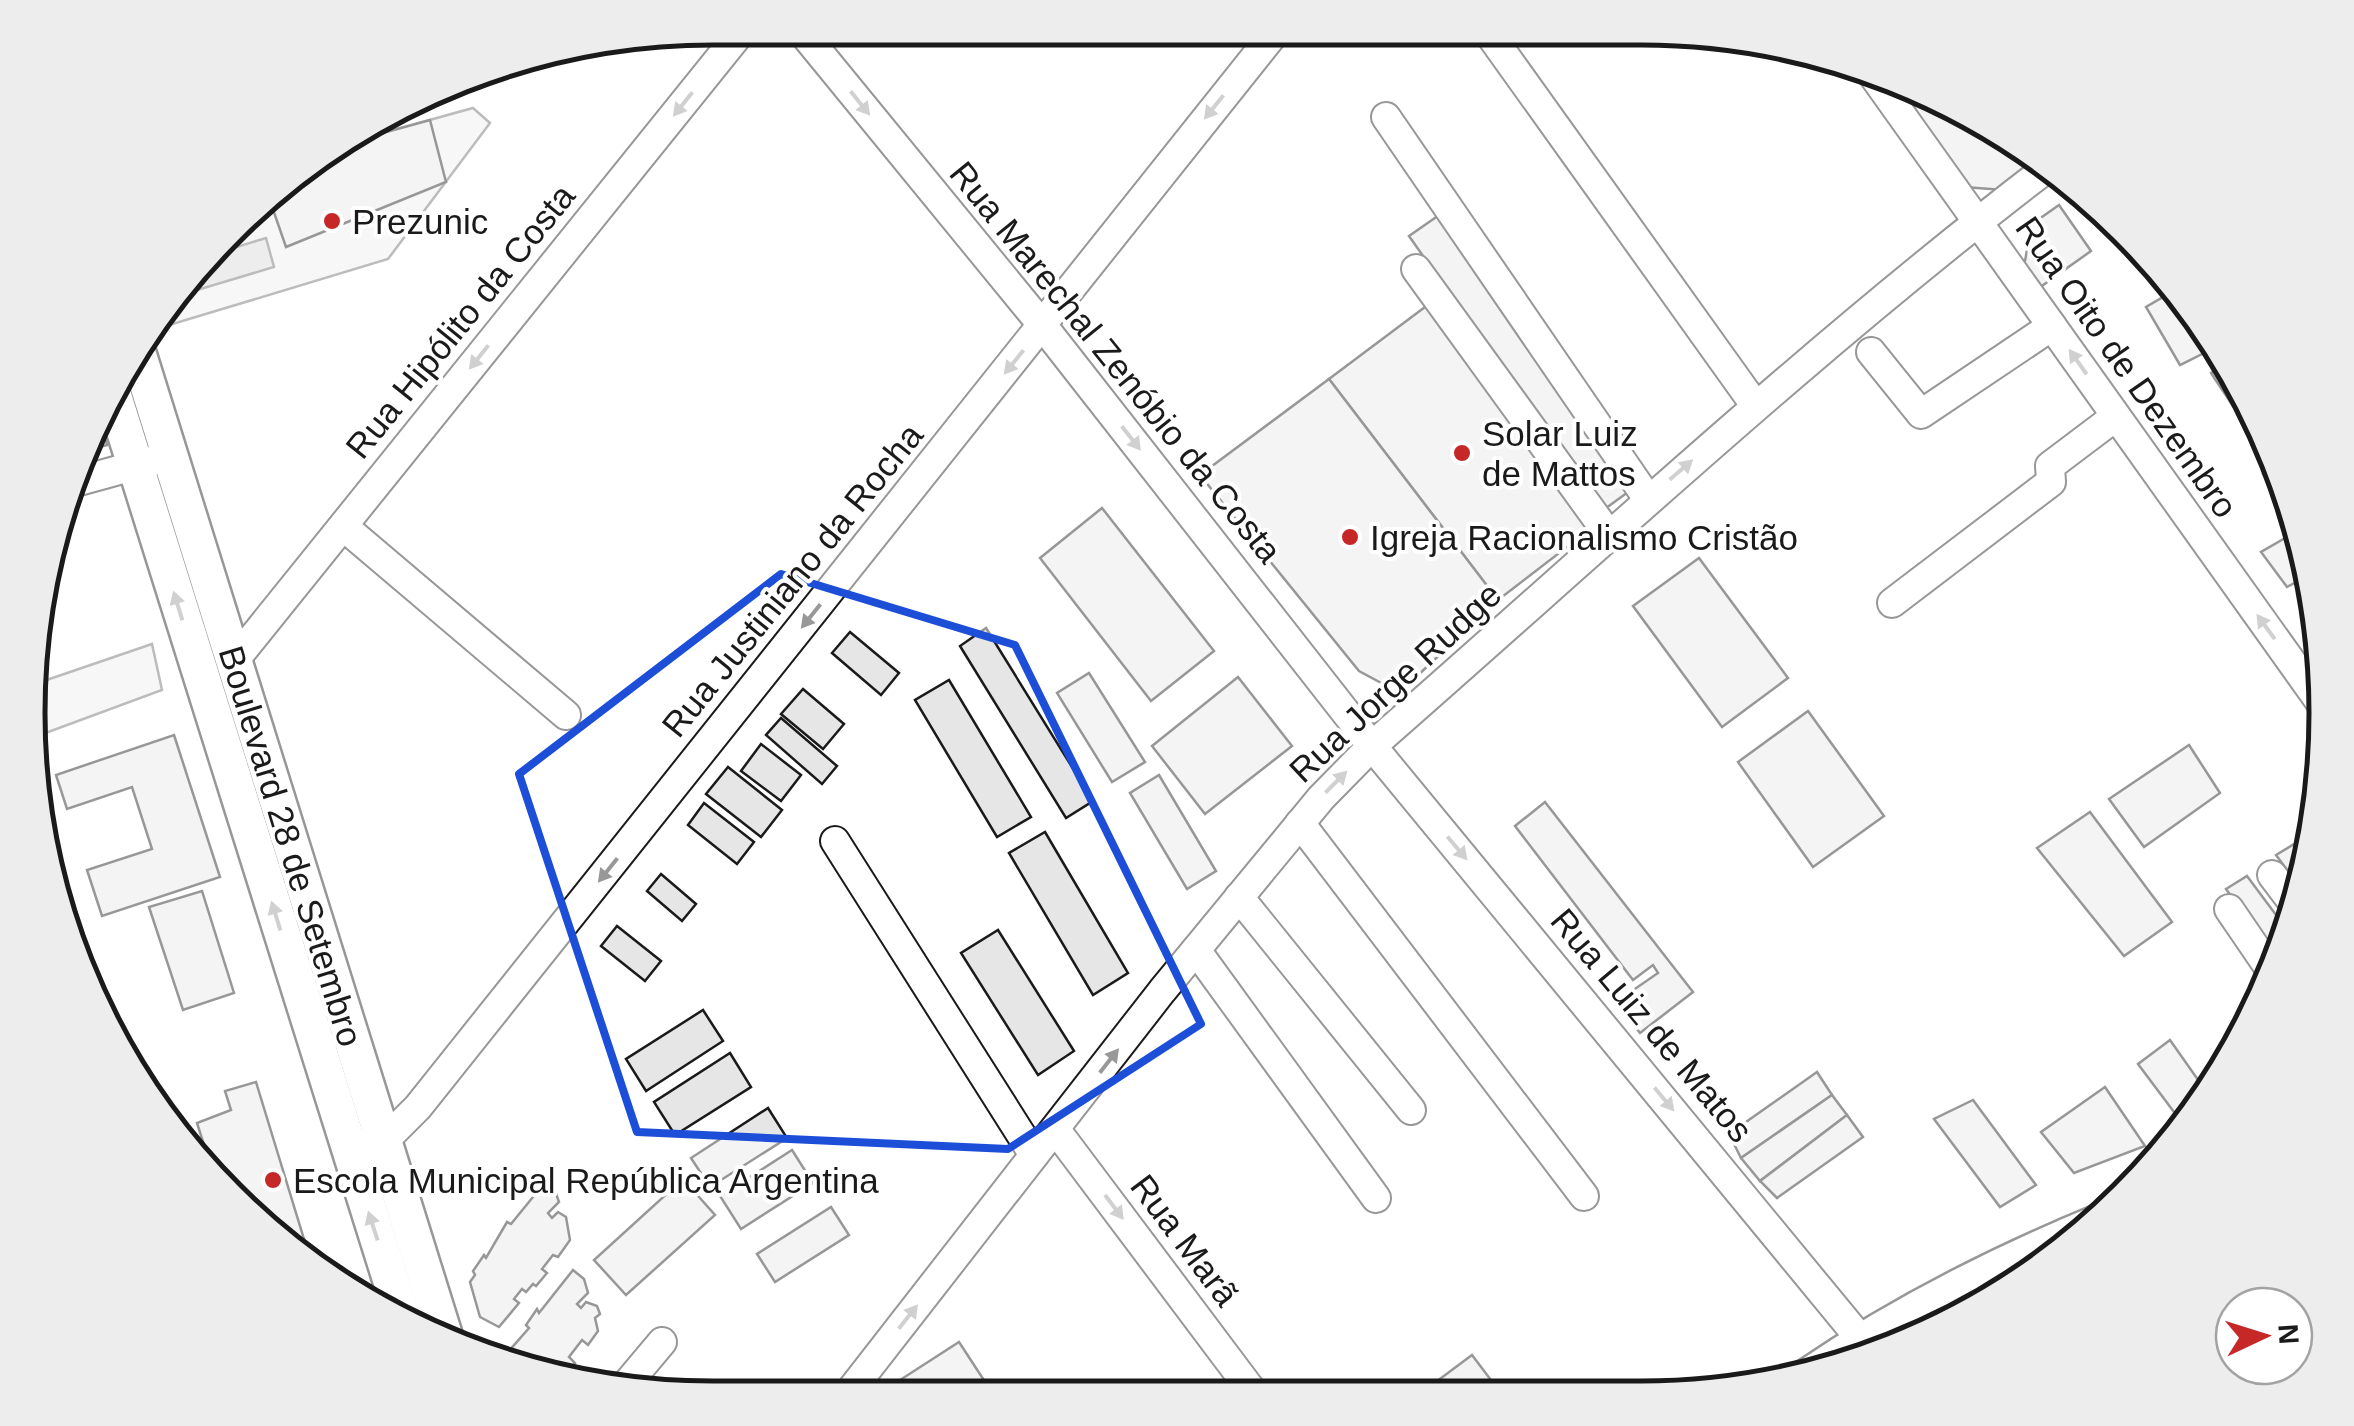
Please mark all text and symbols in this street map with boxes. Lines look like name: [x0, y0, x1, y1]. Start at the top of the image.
one-way arrow: [673, 91, 694, 116]
one-way arrow: [849, 91, 871, 116]
one-way arrow: [1204, 94, 1225, 119]
street label: Rua Marechal Zenóbio da Costa: [942, 154, 1290, 570]
street label: Rua Hipólito da Costa: [338, 176, 583, 466]
place label: Prezunic: [352, 202, 488, 241]
street label: Rua Oito de Dezembro: [2008, 209, 2246, 525]
marker: Prezunic: [321, 210, 343, 232]
one-way arrow: [469, 344, 490, 370]
one-way arrow: [2069, 349, 2088, 376]
one-way arrow: [1004, 350, 1025, 375]
place label: Solar Luiz de Mattos: [1482, 414, 1638, 493]
street label: Rua Justiniano da Rocha: [654, 415, 931, 744]
one-way arrow: [1120, 425, 1140, 451]
marker: Solar Luiz de Mattos: [1451, 442, 1473, 464]
one-way arrow: [1669, 459, 1693, 482]
place label: Igreja Racionalismo Cristão: [1370, 518, 1798, 557]
marker: Igreja Racionalismo Cristão: [1339, 526, 1361, 548]
street label: Rua Jorge Rudge: [1281, 574, 1509, 790]
one-way arrow: [170, 590, 185, 621]
one-way arrow: [801, 604, 822, 629]
one-way arrow: [2257, 614, 2277, 640]
street label: Boulevard 28 de Setembro: [211, 641, 371, 1051]
one-way arrow: [1324, 771, 1348, 795]
one-way arrow: [1446, 836, 1467, 861]
one-way arrow: [598, 857, 619, 883]
one-way arrow: [267, 901, 282, 931]
street label: Rua Luiz de Matos: [1543, 901, 1761, 1149]
one-way arrow: [1098, 1048, 1118, 1074]
one-way arrow: [1652, 1086, 1674, 1111]
place label: Escola Municipal República Argentina: [293, 1161, 879, 1200]
street label: Rua Marã: [1123, 1167, 1247, 1314]
marker: Escola Municipal República Argentina: [262, 1169, 284, 1191]
one-way arrow: [1104, 1194, 1124, 1220]
one-way arrow: [365, 1211, 380, 1241]
north arrow: [2214, 1286, 2314, 1386]
one-way arrow: [897, 1304, 918, 1330]
text: N: [2272, 1323, 2305, 1345]

